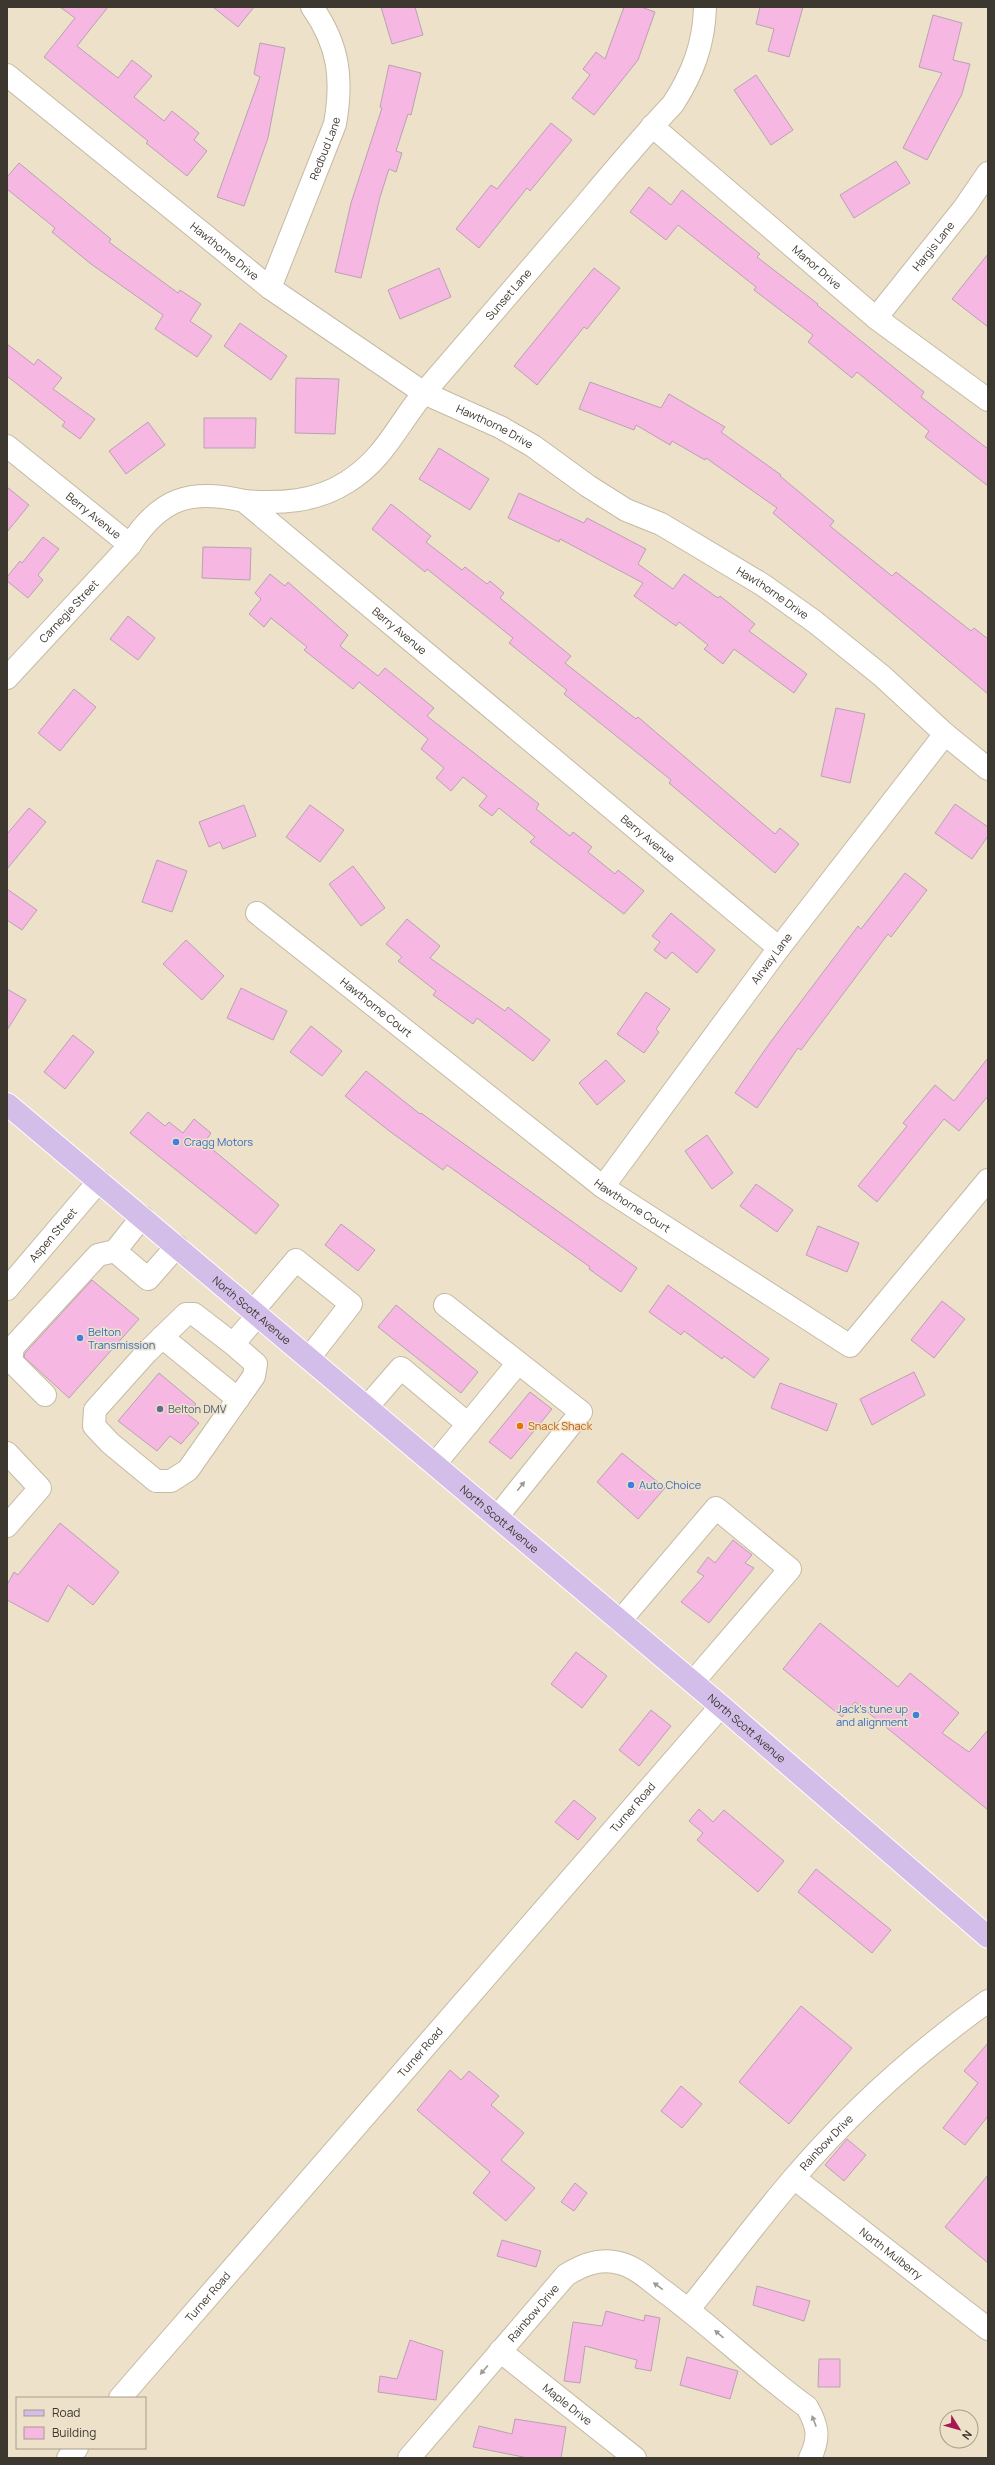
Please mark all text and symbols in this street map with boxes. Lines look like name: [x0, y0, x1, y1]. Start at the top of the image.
street label: Redbud Lane: [306, 115, 343, 182]
street label: Hargis Lane: [909, 218, 958, 274]
street label: Hawthorne Drive: [187, 219, 263, 284]
street label: Manor Drive: [789, 242, 845, 293]
street label: Sunset Lane: [482, 265, 535, 323]
street label: Hawthorne Drive: [454, 400, 537, 452]
street label: Berry Avenue: [63, 488, 125, 542]
street label: Hawthorne Drive: [734, 563, 812, 623]
street label: Carnegie Street: [35, 576, 101, 646]
street label: Berry Avenue: [369, 603, 431, 658]
street label: Berry Avenue: [618, 811, 679, 866]
street label: Airway Lane: [747, 929, 795, 987]
street label: Hawthorne Court: [337, 974, 416, 1040]
place label: Cragg Motors: [184, 1134, 253, 1149]
marker: Cragg Motors: [171, 1137, 181, 1147]
street label: Hawthorne Court: [591, 1175, 673, 1235]
street label: Aspen Street: [25, 1204, 80, 1265]
street label: North Scott Avenue: [209, 1272, 295, 1348]
place label: Belton Transmission: [88, 1324, 155, 1352]
marker: Belton Transmission: [75, 1333, 85, 1343]
place label: Belton DMV: [168, 1401, 227, 1416]
marker: Belton DMV: [155, 1404, 165, 1414]
place label: Snack Shack: [528, 1418, 593, 1433]
marker: Snack Shack: [515, 1421, 525, 1431]
place label: Auto Choice: [639, 1477, 702, 1492]
marker: Auto Choice: [626, 1480, 636, 1490]
street label: North Scott Avenue: [457, 1481, 543, 1557]
one-way arrow: [517, 1481, 526, 1492]
street label: North Scott Avenue: [705, 1690, 790, 1766]
place label: Jack's tune up and alignment: [836, 1701, 908, 1729]
marker: Jack's tune up and alignment: [911, 1710, 921, 1720]
street label: Turner Road: [606, 1779, 658, 1835]
street label: Turner Road: [394, 2024, 446, 2080]
street label: Rainbow Drive: [796, 2110, 856, 2173]
street label: North Mulberry: [857, 2224, 926, 2283]
street label: Turner Road: [182, 2268, 233, 2325]
street label: Rainbow Drive: [504, 2280, 562, 2345]
one-way arrow: [652, 2282, 663, 2290]
one-way arrow: [714, 2330, 724, 2339]
one-way arrow: [479, 2365, 488, 2376]
street label: Maple Drive: [540, 2380, 596, 2429]
legend: [16, 2397, 146, 2449]
text: Road: [52, 2404, 80, 2421]
north arrow: [939, 2409, 979, 2449]
one-way arrow: [811, 2415, 817, 2427]
text: Building: [52, 2424, 96, 2441]
text: N: [959, 2428, 976, 2443]

